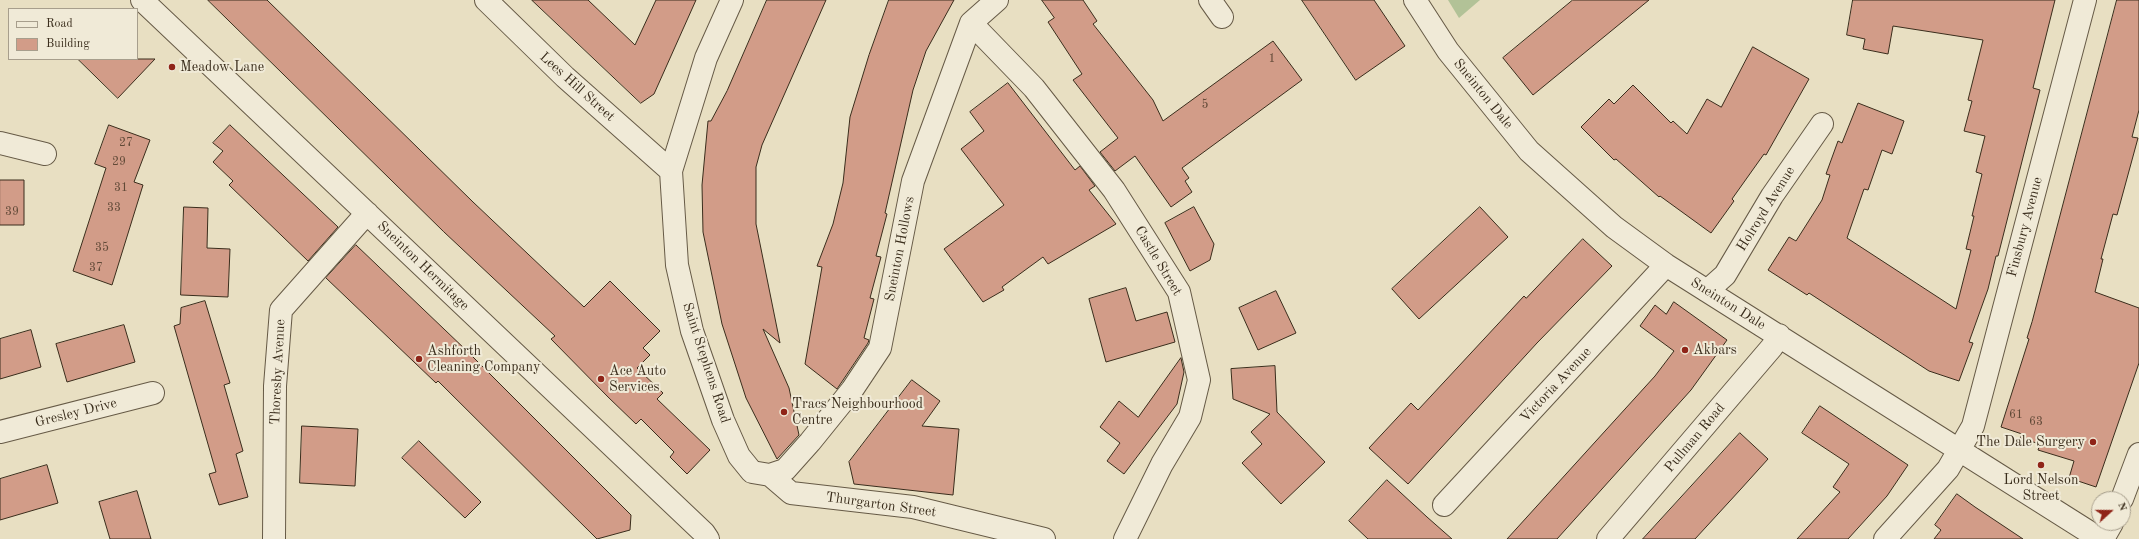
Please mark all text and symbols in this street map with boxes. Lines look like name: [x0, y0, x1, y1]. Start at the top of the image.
legend: [8, 8, 138, 60]
text: Road: [46, 18, 73, 30]
text: Building: [46, 38, 90, 50]
street label: Lees Hill Street: [536, 49, 618, 125]
house number: 1: [1269, 52, 1275, 66]
street label: Sneinton Dale: [1450, 56, 1516, 132]
place label: Meadow Lane: [180, 59, 264, 75]
marker: Meadow Lane: [167, 62, 177, 72]
house number: 5: [1202, 98, 1208, 112]
house number: 27: [119, 136, 133, 150]
house number: 29: [112, 155, 126, 169]
street label: Holroyd Avenue: [1733, 163, 1799, 255]
street label: Finsbury Avenue: [2004, 175, 2046, 279]
house number: 31: [114, 181, 128, 195]
street label: Sneinton Hollows: [882, 195, 918, 303]
house number: 33: [107, 201, 121, 215]
house number: 39: [5, 205, 19, 219]
street label: Sneinton Hermitage: [374, 218, 472, 314]
street label: Castle Street: [1131, 223, 1185, 299]
house number: 35: [95, 241, 109, 255]
house number: 37: [89, 261, 103, 275]
street label: Sneinton Dale: [1687, 274, 1769, 334]
street label: Saint Stephens Road: [679, 301, 733, 425]
street label: Thoresby Avenue: [267, 319, 289, 425]
place label: Akbars: [1693, 342, 1737, 358]
place label: Ashforth Cleaning Company: [427, 343, 540, 376]
street label: Victoria Avenue: [1517, 344, 1595, 426]
marker: Akbars: [1680, 345, 1690, 355]
marker: Ashforth Cleaning Company: [414, 354, 424, 364]
place label: Ace Auto Services: [609, 363, 666, 396]
marker: Ace Auto Services: [596, 374, 606, 384]
street label: Gresley Drive: [33, 395, 119, 431]
place label: Tracs Neighbourhood Centre: [792, 396, 923, 428]
street label: Pullman Road: [1661, 400, 1729, 476]
marker: Tracs Neighbourhood Centre: [779, 407, 789, 417]
house number: 61: [2009, 408, 2023, 422]
house number: 63: [2029, 415, 2043, 429]
place label: The Dale Surgery: [1976, 434, 2085, 450]
marker: The Dale Surgery: [2088, 437, 2098, 447]
marker: Lord Nelson Street: [2036, 460, 2046, 470]
place label: Lord Nelson Street: [2004, 472, 2078, 504]
street label: Thurgarton Street: [825, 489, 937, 521]
north arrow: [2091, 491, 2131, 531]
text: N: [2115, 501, 2128, 513]

